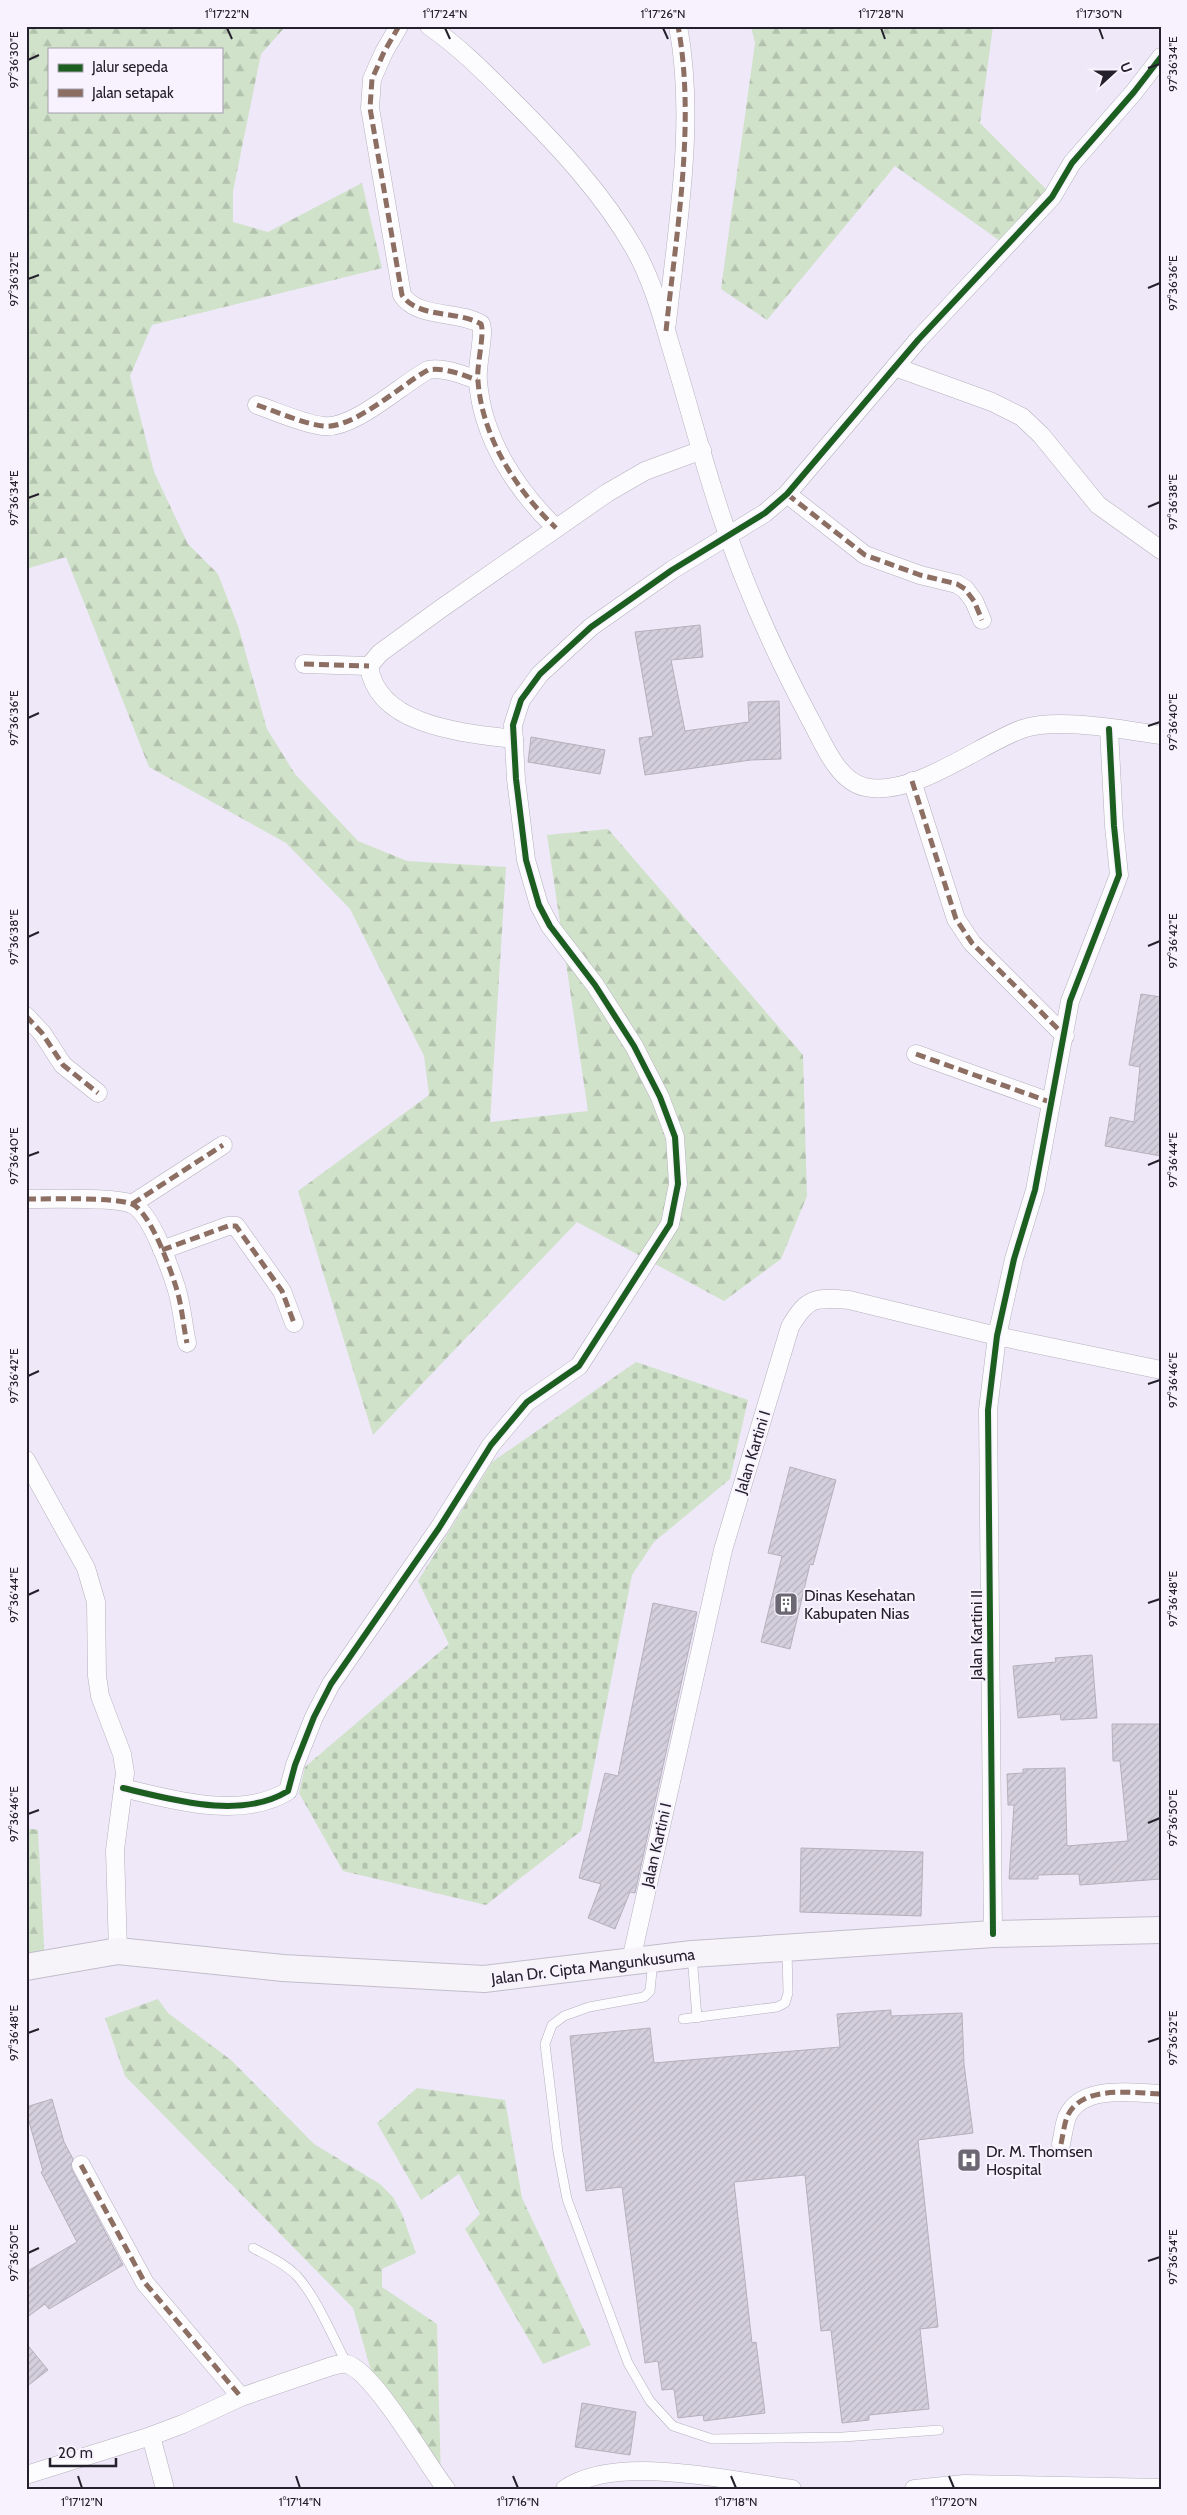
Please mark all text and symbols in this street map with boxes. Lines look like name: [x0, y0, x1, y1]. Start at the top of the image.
text: 1°17'22"N: [205, 6, 249, 21]
text: 1°17'24"N: [423, 6, 467, 21]
text: 1°17'26"N: [641, 6, 685, 21]
text: 1°17'28"N: [858, 6, 904, 21]
text: 1°17'30"N: [1076, 6, 1122, 21]
text: 97°36'30"E: [6, 31, 21, 89]
text: 97°36'34"E: [1165, 36, 1180, 92]
legend: [48, 48, 222, 112]
north arrow: [1090, 48, 1140, 98]
text: Jalur sepeda: [91, 58, 169, 76]
text: U: [1116, 59, 1136, 75]
text: Jalan setapak: [91, 84, 174, 102]
text: 97°36'32"E: [6, 251, 21, 307]
text: 97°36'36"E: [1165, 255, 1180, 311]
text: 97°36'34"E: [6, 470, 21, 526]
text: 97°36'38"E: [1165, 474, 1180, 530]
text: 97°36'36"E: [6, 690, 21, 746]
text: 97°36'40"E: [1165, 693, 1180, 751]
text: 97°36'38"E: [6, 909, 21, 965]
text: 97°36'42"E: [1165, 913, 1180, 969]
text: 97°36'40"E: [6, 1127, 21, 1185]
text: 97°36'44"E: [1165, 1132, 1180, 1188]
text: 97°36'42"E: [6, 1348, 21, 1404]
text: 97°36'46"E: [1165, 1352, 1180, 1408]
street label: Jalan Kartini I: [730, 1408, 774, 1497]
text: 97°36'44"E: [6, 1567, 21, 1623]
text: 97°36'48"E: [1165, 1571, 1180, 1627]
place label: Dinas Kesehatan Kabupaten Nias: [804, 1586, 916, 1623]
street label: Jalan Kartini II: [967, 1590, 986, 1681]
building icon: Dinas Kesehatan Kabupaten Nias: [773, 1591, 799, 1617]
text: 97°36'46"E: [6, 1786, 21, 1842]
text: 97°36'50"E: [1165, 1789, 1180, 1847]
street label: Jalan Kartini I: [637, 1801, 675, 1890]
street label: Jalan Dr. Cipta Mangunkusuma: [489, 1945, 696, 1989]
text: 97°36'48"E: [6, 2005, 21, 2061]
text: 97°36'52"E: [1165, 2010, 1180, 2066]
place label: Dr. M. Thomsen Hospital: [986, 2142, 1093, 2179]
hospital icon: Dr. M. Thomsen Hospital: [956, 2147, 982, 2173]
text: 97°36'50"E: [6, 2224, 21, 2282]
text: 97°36'54"E: [1165, 2229, 1180, 2285]
scale bar: [50, 2435, 116, 2467]
text: 20 m: [58, 2444, 93, 2462]
text: 1°17'12"N: [61, 2494, 103, 2509]
text: 1°17'14"N: [279, 2494, 321, 2509]
text: 1°17'16"N: [497, 2494, 539, 2509]
text: 1°17'18"N: [715, 2494, 757, 2509]
text: 1°17'20"N: [931, 2494, 977, 2509]

